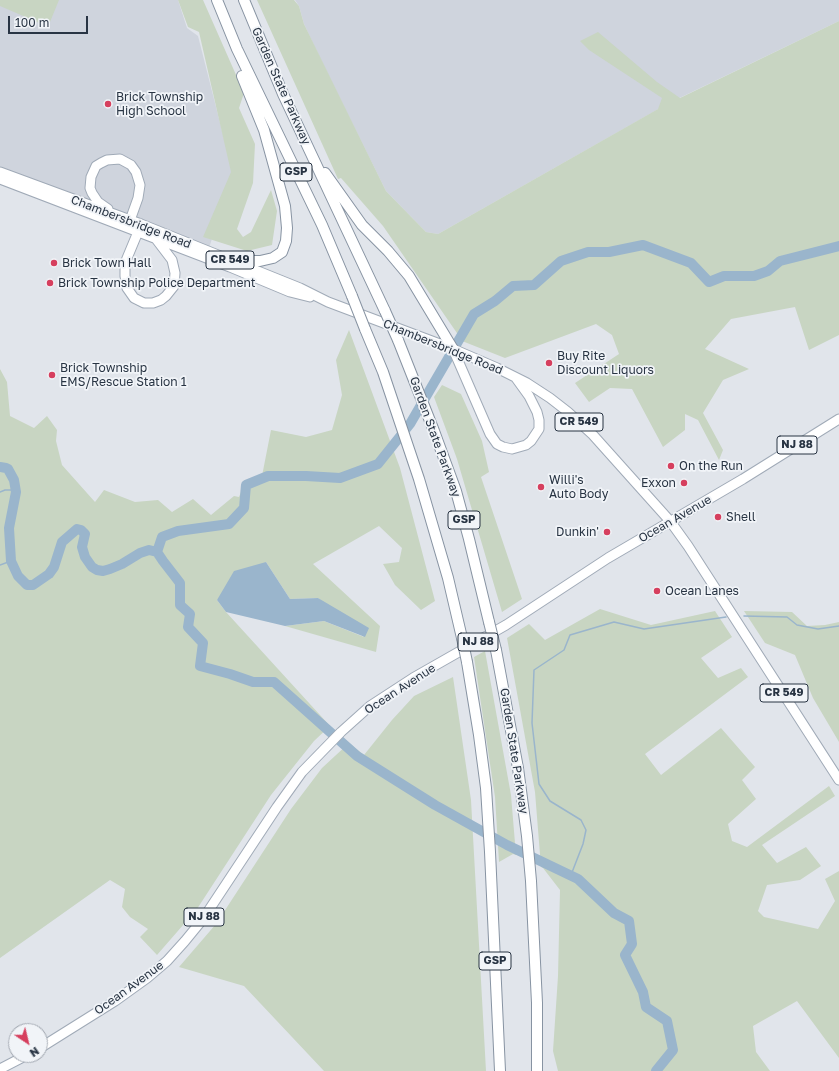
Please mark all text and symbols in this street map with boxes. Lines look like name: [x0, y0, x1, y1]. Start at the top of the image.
scale bar: [10, 8, 90, 34]
text: 100 m: [15, 15, 49, 30]
street label: Garden State Parkway: [249, 25, 313, 147]
place label: Brick Township High School: [116, 90, 203, 118]
marker: Brick Township High School: [103, 99, 113, 109]
road number: GSP: [280, 163, 312, 181]
street label: Chambersbridge Road: [69, 192, 193, 252]
road number: CR 549: [206, 251, 254, 269]
place label: Brick Town Hall: [62, 256, 151, 270]
marker: Brick Town Hall: [49, 258, 59, 268]
place label: Brick Township Police Department: [58, 276, 256, 290]
marker: Brick Township Police Department: [45, 278, 55, 288]
street label: Chambersbridge Road: [381, 316, 505, 378]
place label: Buy Rite Discount Liquors: [557, 349, 654, 377]
marker: Buy Rite Discount Liquors: [544, 358, 554, 368]
place label: Brick Township EMS/Rescue Station 1: [60, 361, 187, 389]
marker: Brick Township EMS/Rescue Station 1: [47, 370, 57, 380]
street label: Garden State Parkway: [407, 375, 463, 499]
road number: CR 549: [555, 413, 603, 431]
road number: NJ 88: [777, 436, 817, 454]
place label: On the Run: [679, 459, 743, 473]
marker: On the Run: [666, 461, 676, 471]
place label: Willi's Auto Body: [549, 473, 608, 501]
place label: Exxon: [641, 476, 676, 490]
marker: Exxon: [679, 478, 689, 488]
marker: Willi's Auto Body: [536, 482, 546, 492]
street label: Ocean Avenue: [636, 492, 714, 546]
place label: Shell: [726, 510, 756, 524]
road number: GSP: [448, 511, 480, 529]
marker: Shell: [713, 512, 723, 522]
place label: Dunkin': [556, 525, 599, 539]
marker: Dunkin': [602, 527, 612, 537]
place label: Ocean Lanes: [665, 584, 739, 598]
marker: Ocean Lanes: [652, 586, 662, 596]
road number: NJ 88: [458, 633, 498, 651]
street label: Ocean Avenue: [362, 661, 438, 717]
road number: CR 549: [760, 684, 808, 702]
street label: Garden State Parkway: [497, 687, 531, 815]
road number: NJ 88: [184, 908, 224, 926]
road number: GSP: [479, 952, 511, 970]
street label: Ocean Avenue: [92, 958, 166, 1018]
north arrow: [8, 1023, 48, 1063]
text: N: [27, 1045, 42, 1060]

